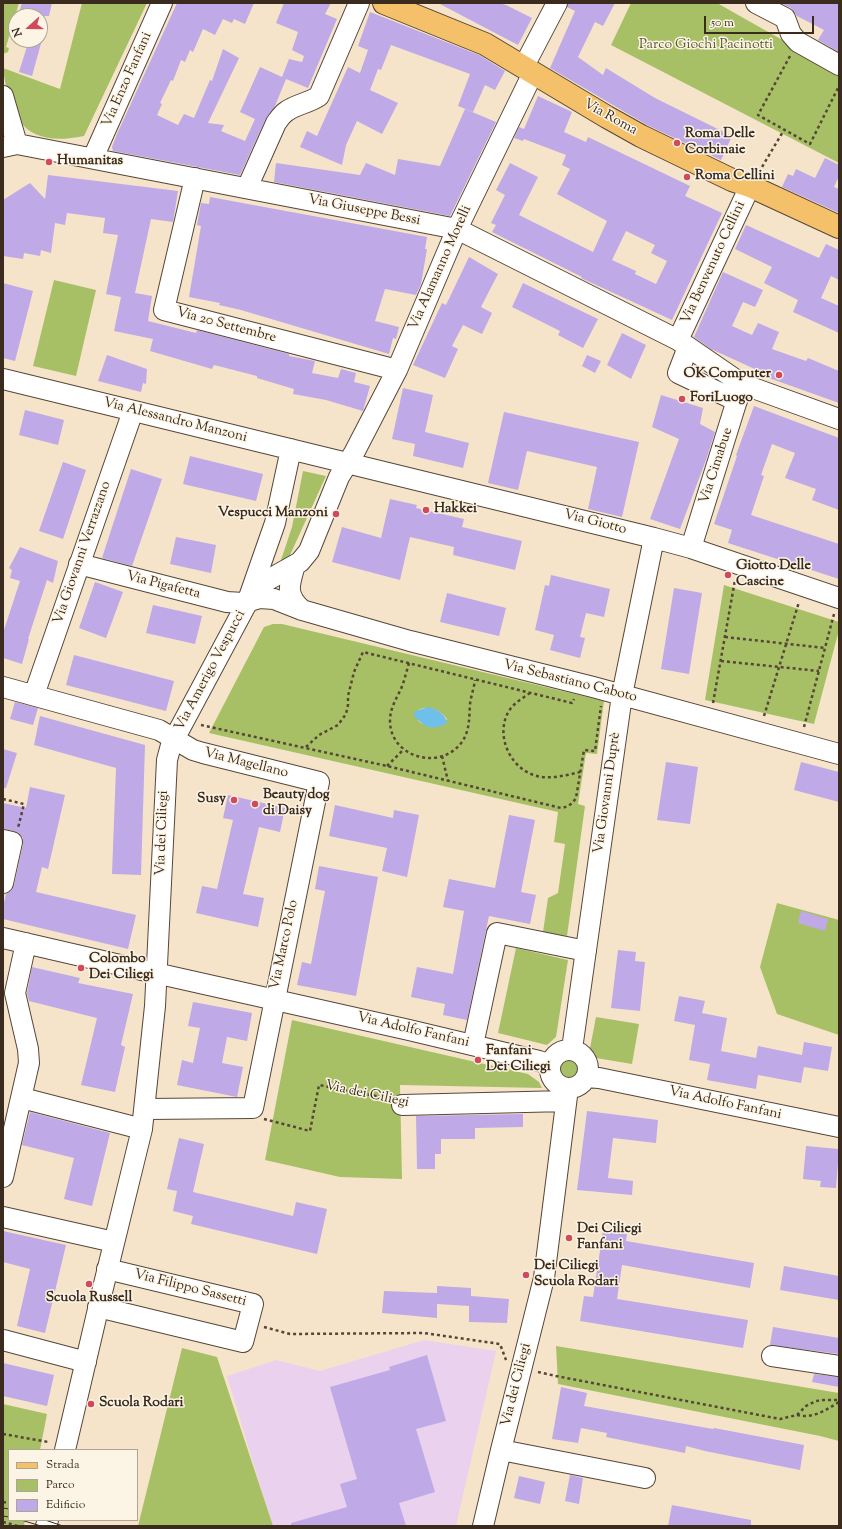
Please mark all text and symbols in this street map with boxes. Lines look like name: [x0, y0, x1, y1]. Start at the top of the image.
north arrow: [8, 8, 48, 48]
scale bar: [706, 8, 816, 34]
text: 50 m: [711, 14, 734, 32]
text: N: [9, 25, 27, 39]
street label: Via Enzo Fanfani: [100, 30, 156, 130]
park label: Parco Giochi Pacinotti: [639, 38, 773, 54]
street label: Via Roma: [580, 96, 640, 140]
place label: Roma Delle Corbinaie: [685, 127, 755, 160]
marker: Roma Delle Corbinaie: [672, 138, 682, 148]
place label: Humanitas: [57, 154, 123, 170]
marker: Humanitas: [44, 157, 54, 167]
place label: Roma Cellini: [695, 169, 775, 185]
marker: Roma Cellini: [682, 172, 692, 182]
street label: Via Giuseppe Bessi: [306, 192, 422, 230]
street label: Via Benvenuto Cellini: [678, 199, 750, 327]
street label: Via Alamanno Morelli: [406, 203, 476, 333]
street label: Via 20 Settembre: [174, 305, 278, 347]
place label: OK Computer: [684, 367, 771, 383]
marker: OK Computer: [774, 370, 784, 380]
place label: ForiLuogo: [690, 391, 753, 407]
marker: ForiLuogo: [677, 394, 687, 404]
street label: Via Alessandro Manzoni: [101, 395, 249, 447]
street label: Via Cimabue: [697, 426, 737, 506]
street label: Via Giovanni Verrazzano: [51, 479, 115, 627]
place label: Hakkei: [434, 502, 477, 518]
marker: Hakkei: [421, 505, 431, 515]
place label: Vespucci Manzoni: [218, 506, 328, 522]
street label: Via Giotto: [562, 507, 628, 539]
marker: Vespucci Manzoni: [331, 509, 341, 519]
place label: Giotto Delle Cascine: [736, 559, 811, 592]
street label: Via Pigafetta: [124, 569, 202, 603]
marker: Giotto Delle Cascine: [723, 570, 733, 580]
street label: Via Amerigo Vespucci: [172, 608, 250, 734]
street label: Via Sebastiano Caboto: [501, 657, 639, 707]
street label: Via Giovanni Duprè: [591, 731, 625, 855]
street label: Via Magellano: [202, 745, 290, 783]
place label: Beauty dog di Daisy: [263, 788, 330, 820]
street label: Via dei Ciliegi: [153, 790, 173, 876]
place label: Susy: [197, 792, 226, 808]
marker: Susy: [229, 795, 239, 805]
marker: Beauty dog di Daisy: [250, 799, 260, 809]
street label: Via Marco Polo: [267, 898, 303, 992]
place label: Colombo Dei Ciliegi: [89, 952, 154, 984]
marker: Colombo Dei Ciliegi: [76, 963, 86, 973]
street label: Via Adolfo Fanfani: [355, 1010, 471, 1052]
place label: Fanfani Dei Ciliegi: [486, 1044, 551, 1076]
marker: Fanfani Dei Ciliegi: [473, 1055, 483, 1065]
street label: Via dei Ciliegi: [324, 1078, 410, 1112]
street label: Via Adolfo Fanfani: [667, 1084, 783, 1124]
place label: Dei Ciliegi Fanfani: [577, 1222, 642, 1254]
marker: Dei Ciliegi Fanfani: [564, 1233, 574, 1243]
place label: Dei Ciliegi Scuola Rodari: [534, 1259, 618, 1292]
street label: Via Filippo Sassetti: [132, 1267, 248, 1311]
marker: Dei Ciliegi Scuola Rodari: [521, 1270, 531, 1280]
marker: Scuola Russell: [84, 1279, 94, 1289]
place label: Scuola Russell: [46, 1291, 132, 1307]
street label: Via dei Ciliegi: [499, 1342, 535, 1428]
place label: Scuola Rodari: [99, 1396, 183, 1412]
marker: Scuola Rodari: [86, 1399, 96, 1409]
legend: [8, 1449, 138, 1521]
text: Strada: [46, 1456, 79, 1474]
text: Parco: [46, 1476, 74, 1494]
text: Edificio: [46, 1496, 85, 1514]

